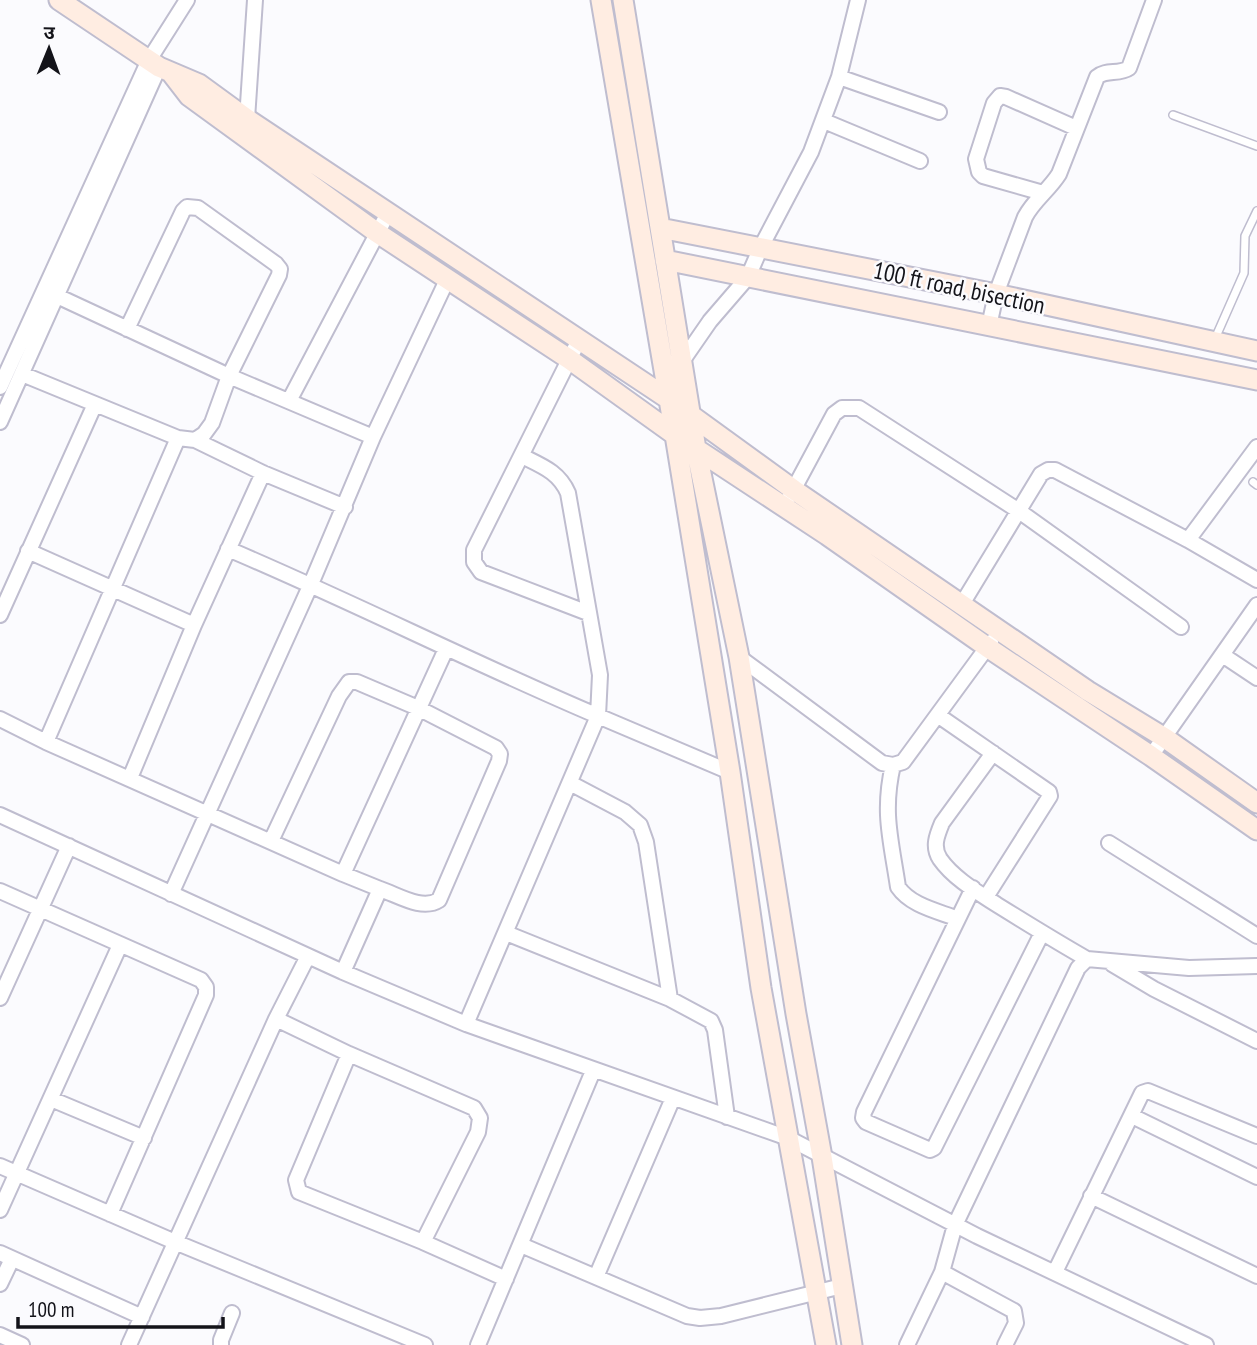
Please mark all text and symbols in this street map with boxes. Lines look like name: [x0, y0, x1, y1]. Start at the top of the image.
north arrow: [14, 14, 84, 84]
text: उ: [44, 20, 56, 44]
street label: 100 ft road, bisection: [870, 254, 1048, 321]
scale bar: [18, 1286, 222, 1330]
text: 100 m: [28, 1296, 74, 1323]

